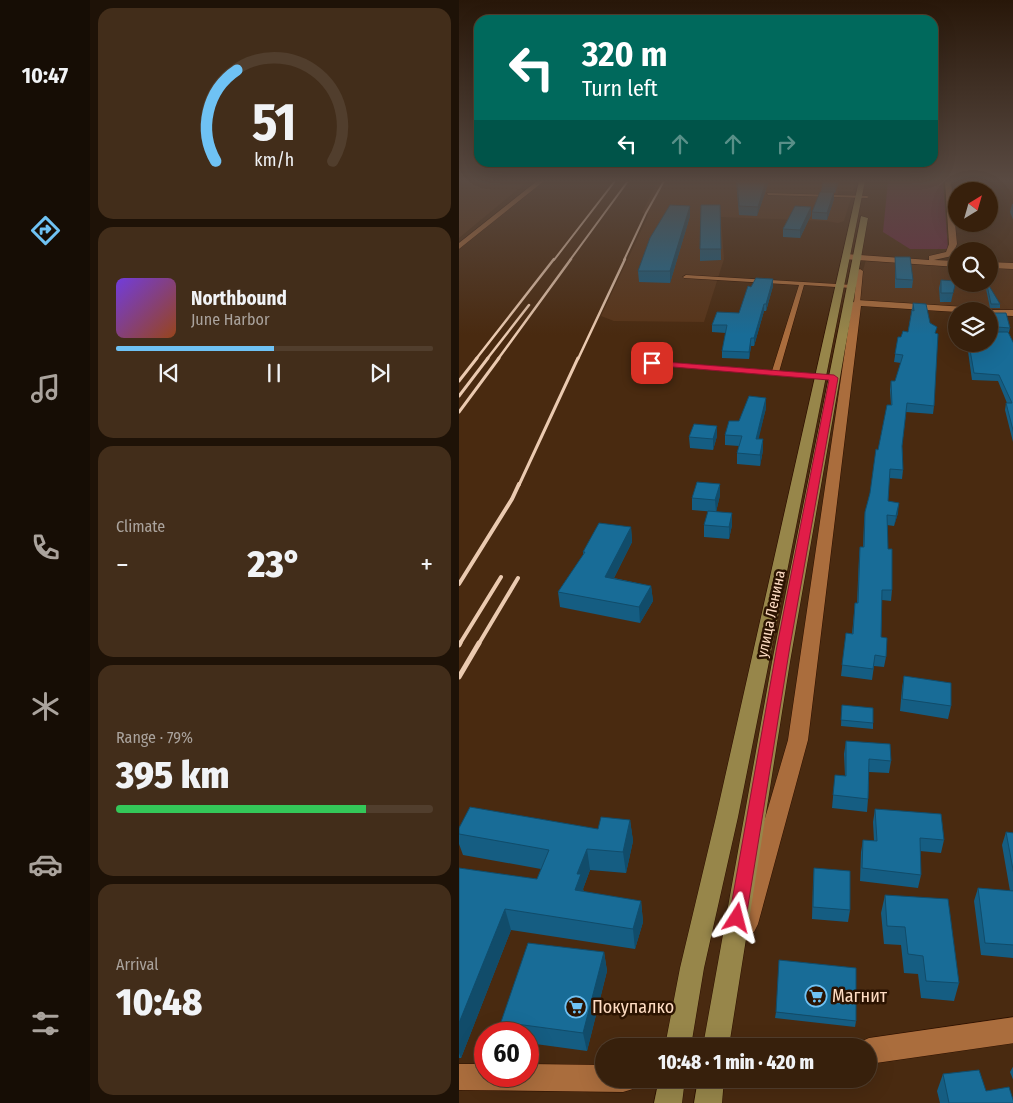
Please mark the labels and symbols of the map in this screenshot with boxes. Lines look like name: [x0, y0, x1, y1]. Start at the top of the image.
north arrow: [948, 182, 998, 232]
pin: [631, 342, 673, 384]
street label: улица Ленина: [753, 569, 789, 659]
position arrow: [710, 891, 762, 943]
supermarket icon: Магнит: [804, 984, 828, 1008]
place label: Магнит: [832, 985, 888, 1007]
supermarket icon: Покупалко: [564, 995, 588, 1019]
place label: Покупалко: [592, 996, 674, 1018]
speed limit sign: 60: [474, 1022, 539, 1087]

